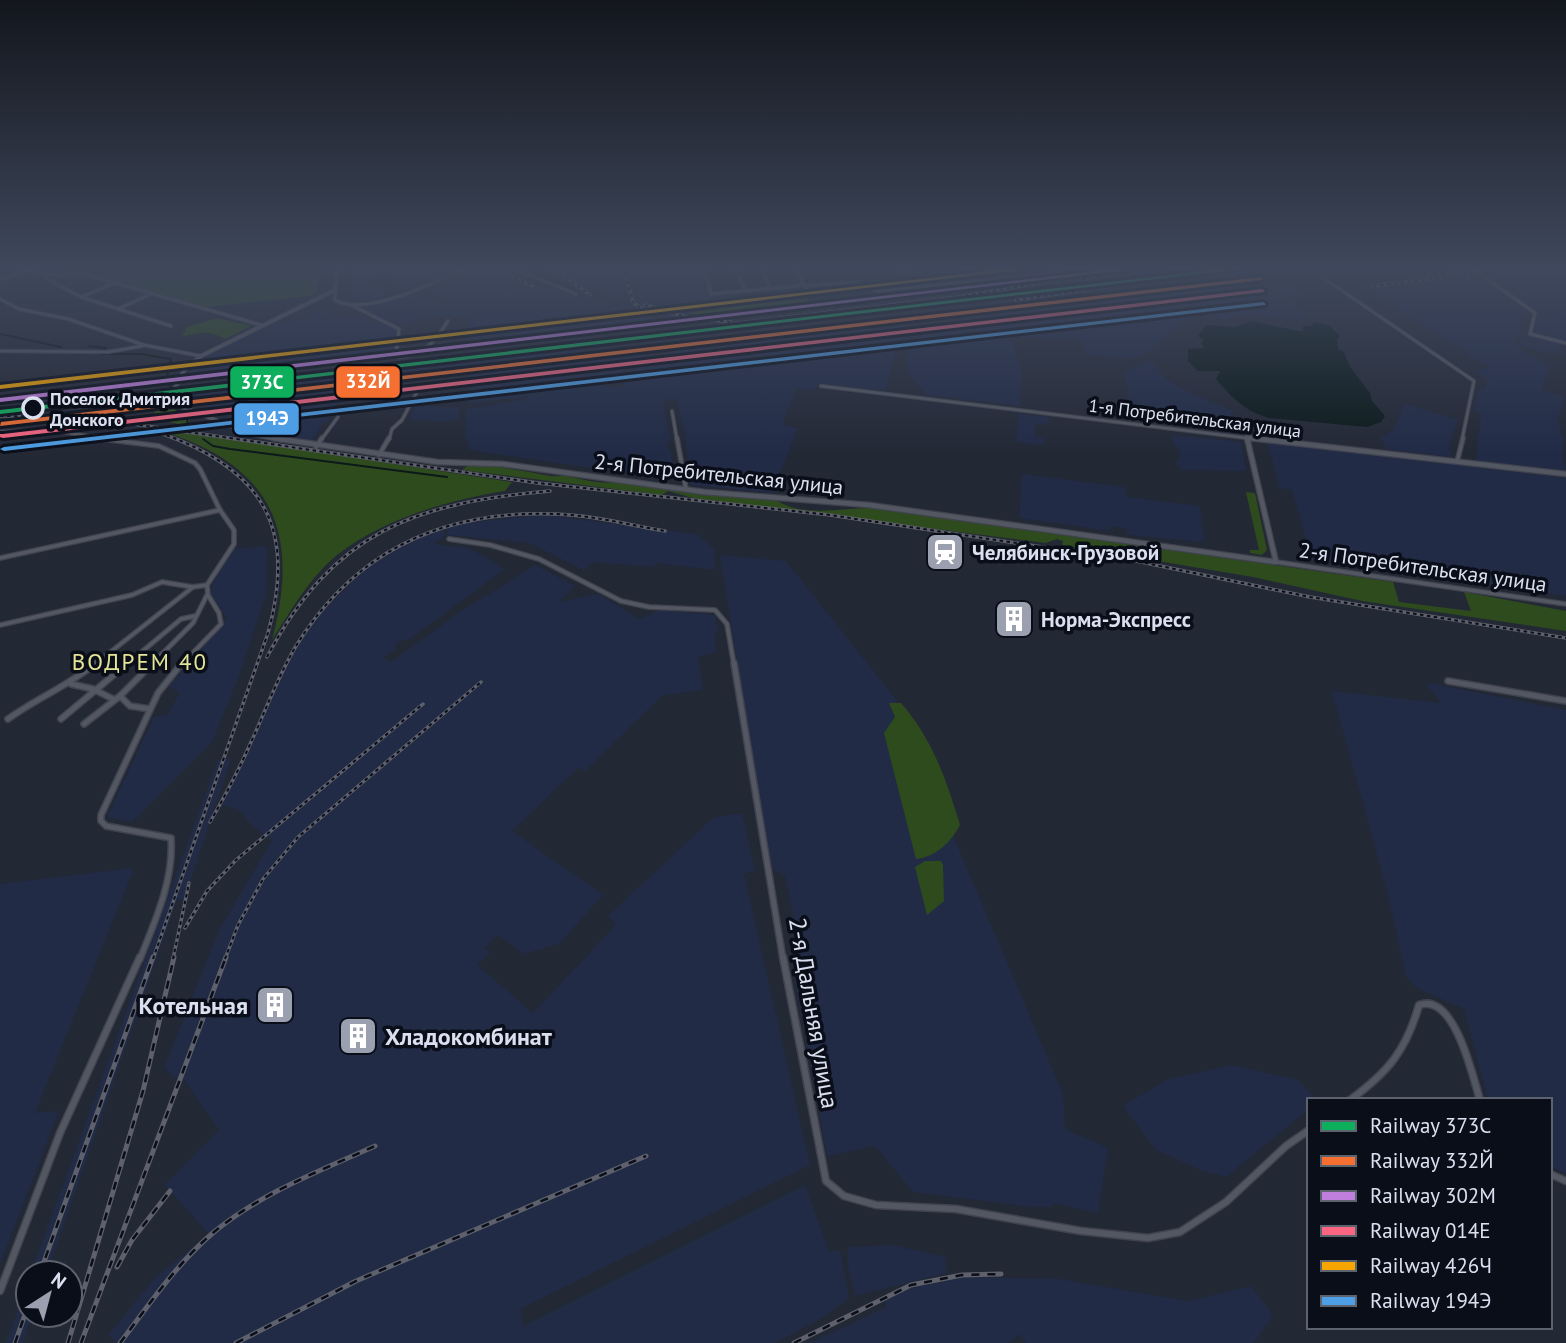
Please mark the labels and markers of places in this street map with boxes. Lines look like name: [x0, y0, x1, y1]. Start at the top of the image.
place label: Поселок Дмитрия Донского: [50, 387, 190, 431]
marker: Поселок Дмитрия Донского: [22, 397, 44, 419]
station icon: Челябинск-Грузовой: [924, 531, 966, 573]
place label: Челябинск-Грузовой: [972, 539, 1159, 566]
building icon: Норма-Экспресс: [993, 598, 1035, 640]
place label: Норма-Экспресс: [1041, 606, 1191, 633]
building icon: Котельная: [254, 984, 296, 1026]
place label: Котельная: [138, 990, 248, 1021]
building icon: Хладокомбинат: [337, 1015, 379, 1057]
place label: Хладокомбинат: [385, 1021, 553, 1052]

